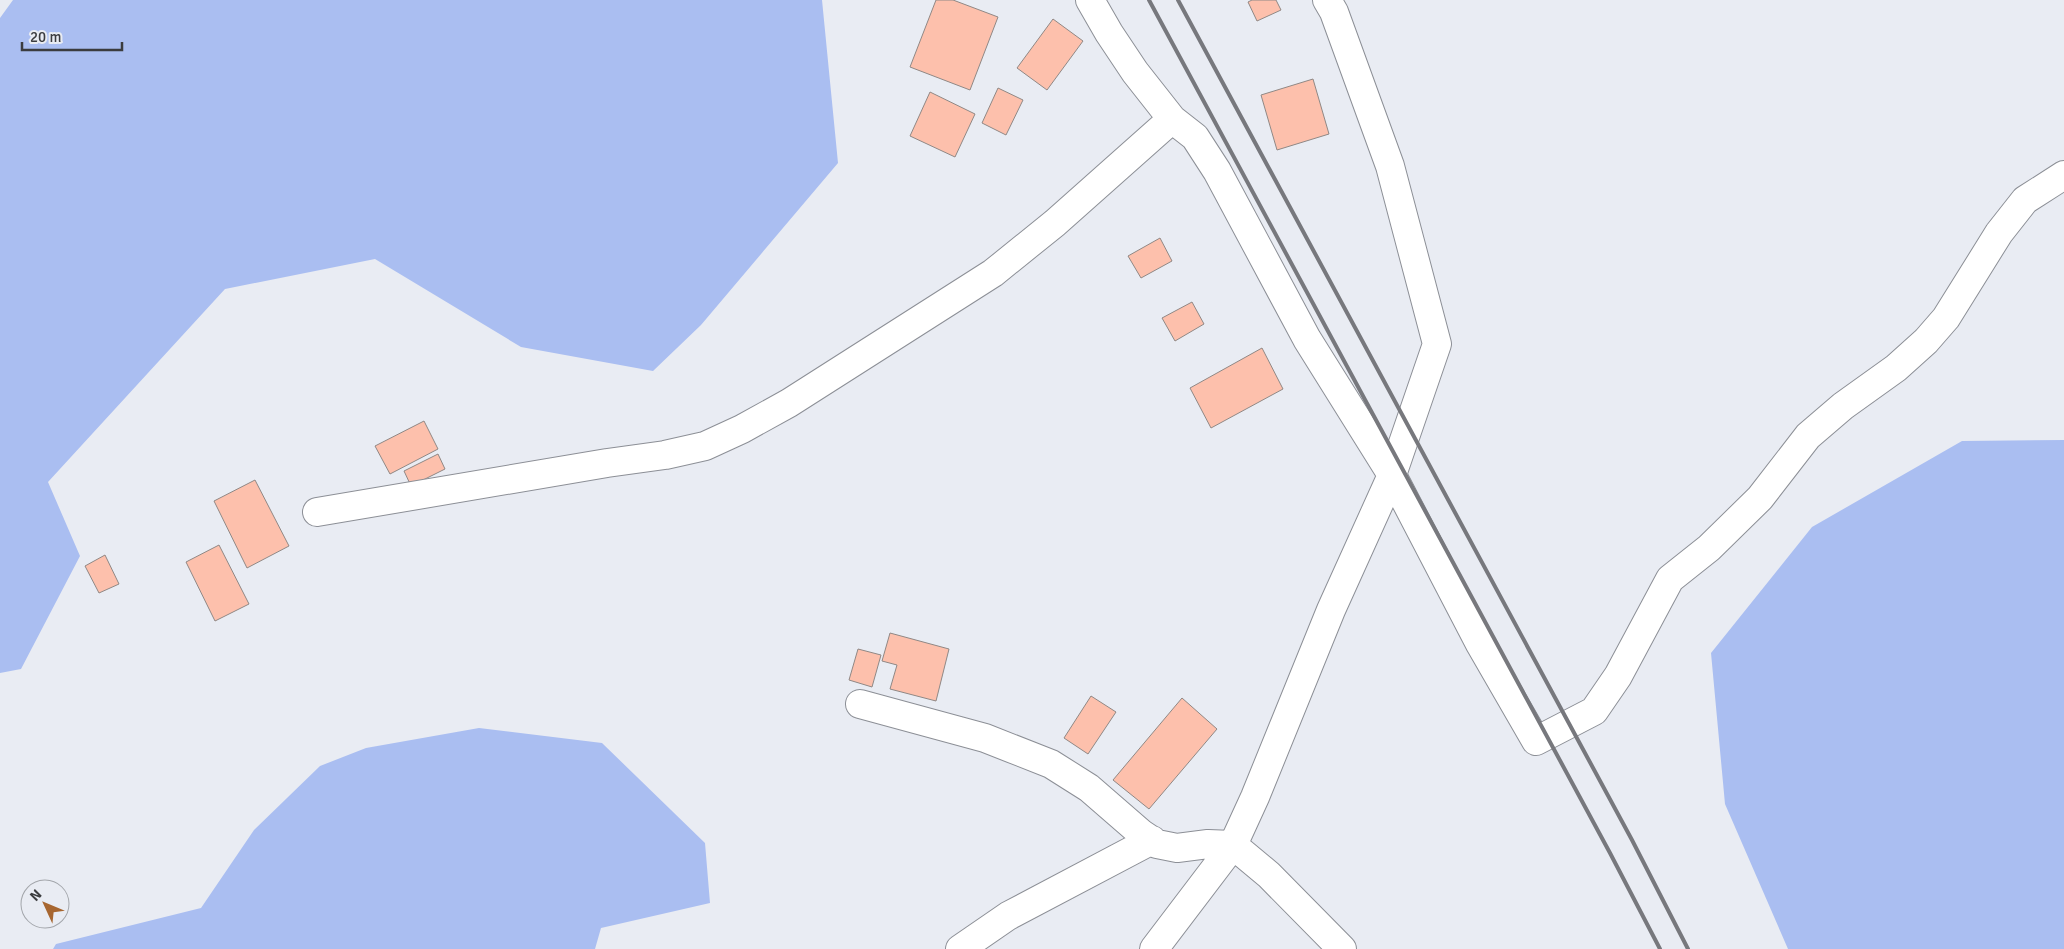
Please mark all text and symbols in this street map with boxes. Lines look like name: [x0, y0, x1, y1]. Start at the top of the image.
scale bar: [22, 20, 122, 52]
text: 20 m: [30, 28, 61, 46]
north arrow: [20, 879, 70, 929]
text: N: [27, 886, 46, 905]

